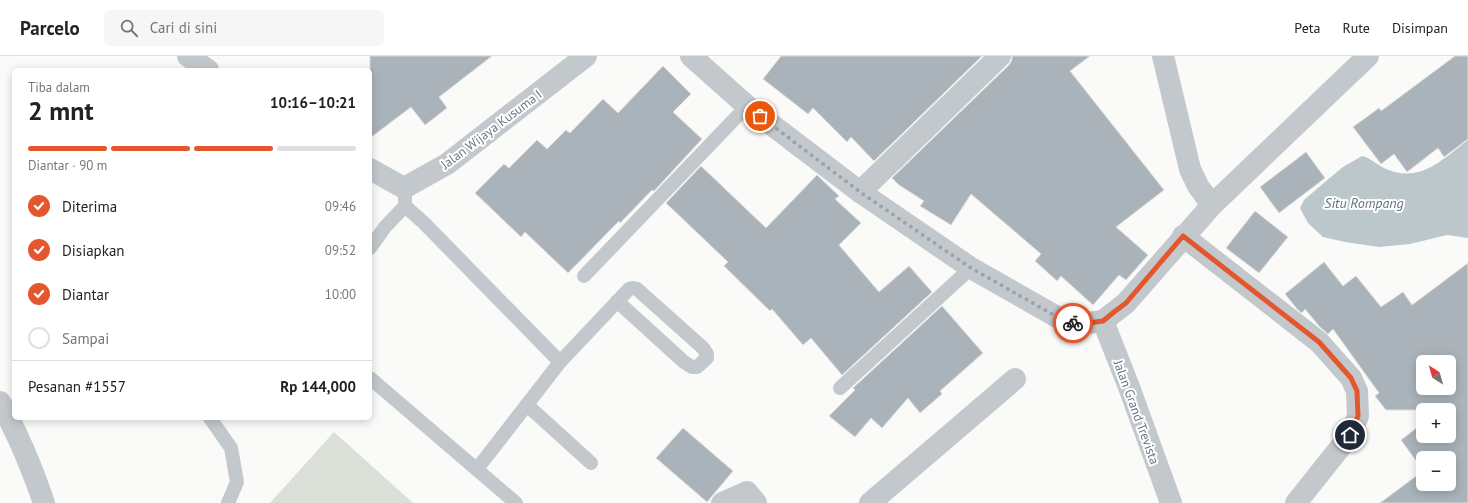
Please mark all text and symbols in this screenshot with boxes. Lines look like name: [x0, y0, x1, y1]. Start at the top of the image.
search box: [104, 10, 384, 46]
text: Parcelo: [20, 16, 80, 40]
icon: search: [118, 17, 140, 39]
text: Cari di sini: [150, 18, 217, 37]
text: Peta: [1294, 19, 1320, 37]
text: Rute: [1342, 19, 1370, 37]
text: Disimpan: [1392, 19, 1448, 37]
text: Tiba dalam: [28, 79, 90, 96]
street label: Jalan Wijaya Kusuma I: [437, 86, 545, 174]
text: 10:16–10:21: [270, 93, 356, 112]
text: 2 mnt: [28, 94, 94, 127]
pin: [743, 99, 777, 133]
icon: bag: [749, 105, 771, 127]
text: Diantar · 90 m: [28, 157, 107, 174]
water label: Situ Rompang: [1324, 194, 1404, 212]
icon: check: [28, 195, 50, 217]
text: Diterima: [62, 197, 117, 216]
text: 09:46: [325, 198, 356, 215]
icon: check: [28, 239, 50, 261]
text: Disiapkan: [62, 241, 125, 260]
text: 09:52: [325, 242, 356, 259]
icon: check: [28, 283, 50, 305]
text: Diantar: [62, 285, 109, 304]
text: 10:00: [325, 286, 356, 303]
courier: [1053, 303, 1093, 343]
icon: bike: [1062, 312, 1084, 334]
text: Sampai: [62, 329, 109, 348]
north arrow: [1416, 355, 1456, 395]
map controls: [1416, 355, 1456, 491]
street label: Jalan Grand Trevista: [1109, 357, 1163, 467]
text: Pesanan #1557: [28, 377, 126, 396]
text: Rp 144,000: [280, 377, 356, 396]
button: +: [1416, 403, 1456, 443]
pin: [1333, 418, 1367, 452]
icon: home: [1339, 424, 1361, 446]
button: −: [1416, 451, 1456, 491]

